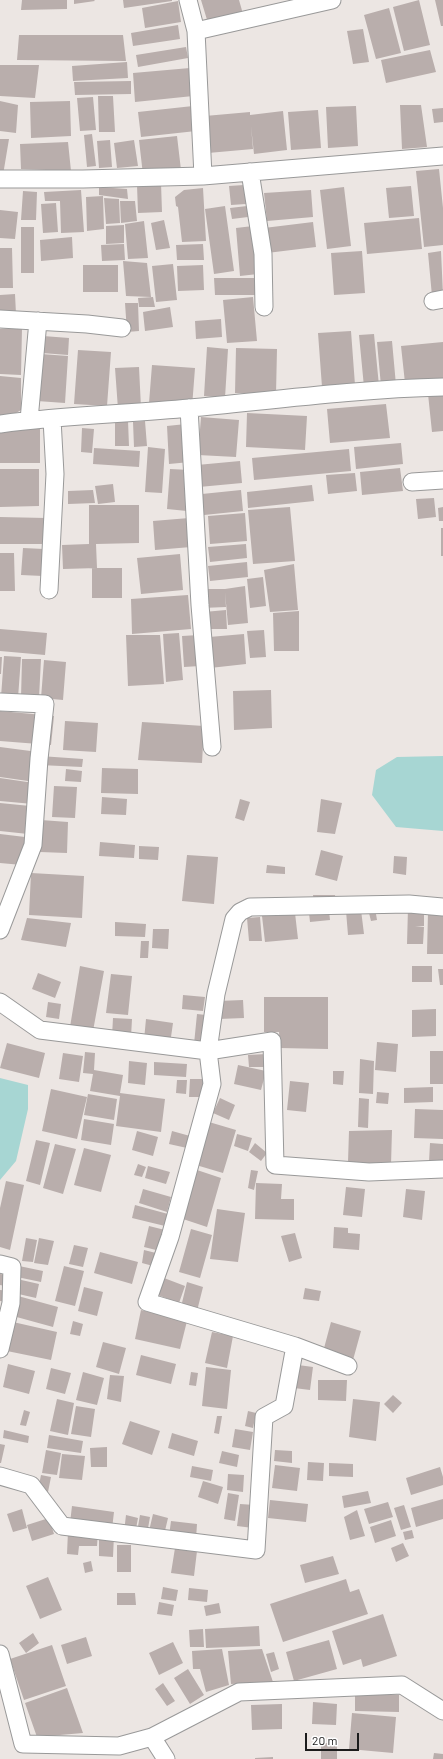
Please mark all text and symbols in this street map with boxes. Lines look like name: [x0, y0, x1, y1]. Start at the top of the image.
scale bar: [307, 1725, 361, 1751]
text: 20 m: [312, 1733, 338, 1747]

